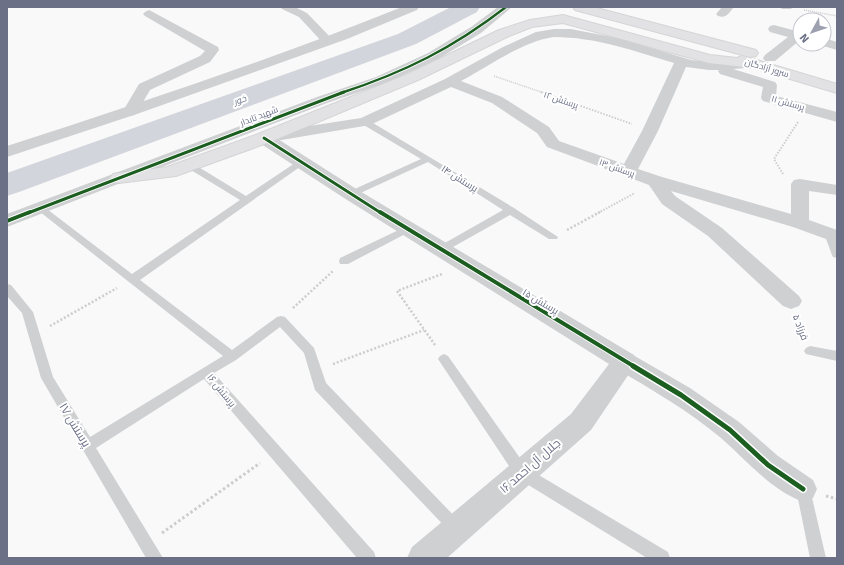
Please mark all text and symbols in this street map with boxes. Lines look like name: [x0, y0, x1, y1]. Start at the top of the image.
north arrow: [792, 12, 832, 52]
text: N: [797, 31, 812, 45]
street label: سرور آزادگان: [743, 57, 790, 80]
street label: پرستش ۱۲: [542, 89, 580, 112]
water label: خور: [231, 93, 249, 108]
street label: پرستش ۱۱: [770, 94, 806, 114]
street label: شهید تابدار: [238, 104, 280, 129]
street label: پرستش ۱۳: [597, 157, 637, 180]
street label: پرستش ۱۴: [439, 163, 480, 195]
street label: پرستش ۱۵: [520, 286, 561, 317]
street label: فرزاد ۵: [790, 313, 810, 342]
street label: پرستش ۱۶: [204, 372, 238, 410]
street label: پرستش ۱۷: [55, 400, 94, 451]
street label: جلال آل احمد ۱۶: [497, 436, 564, 497]

